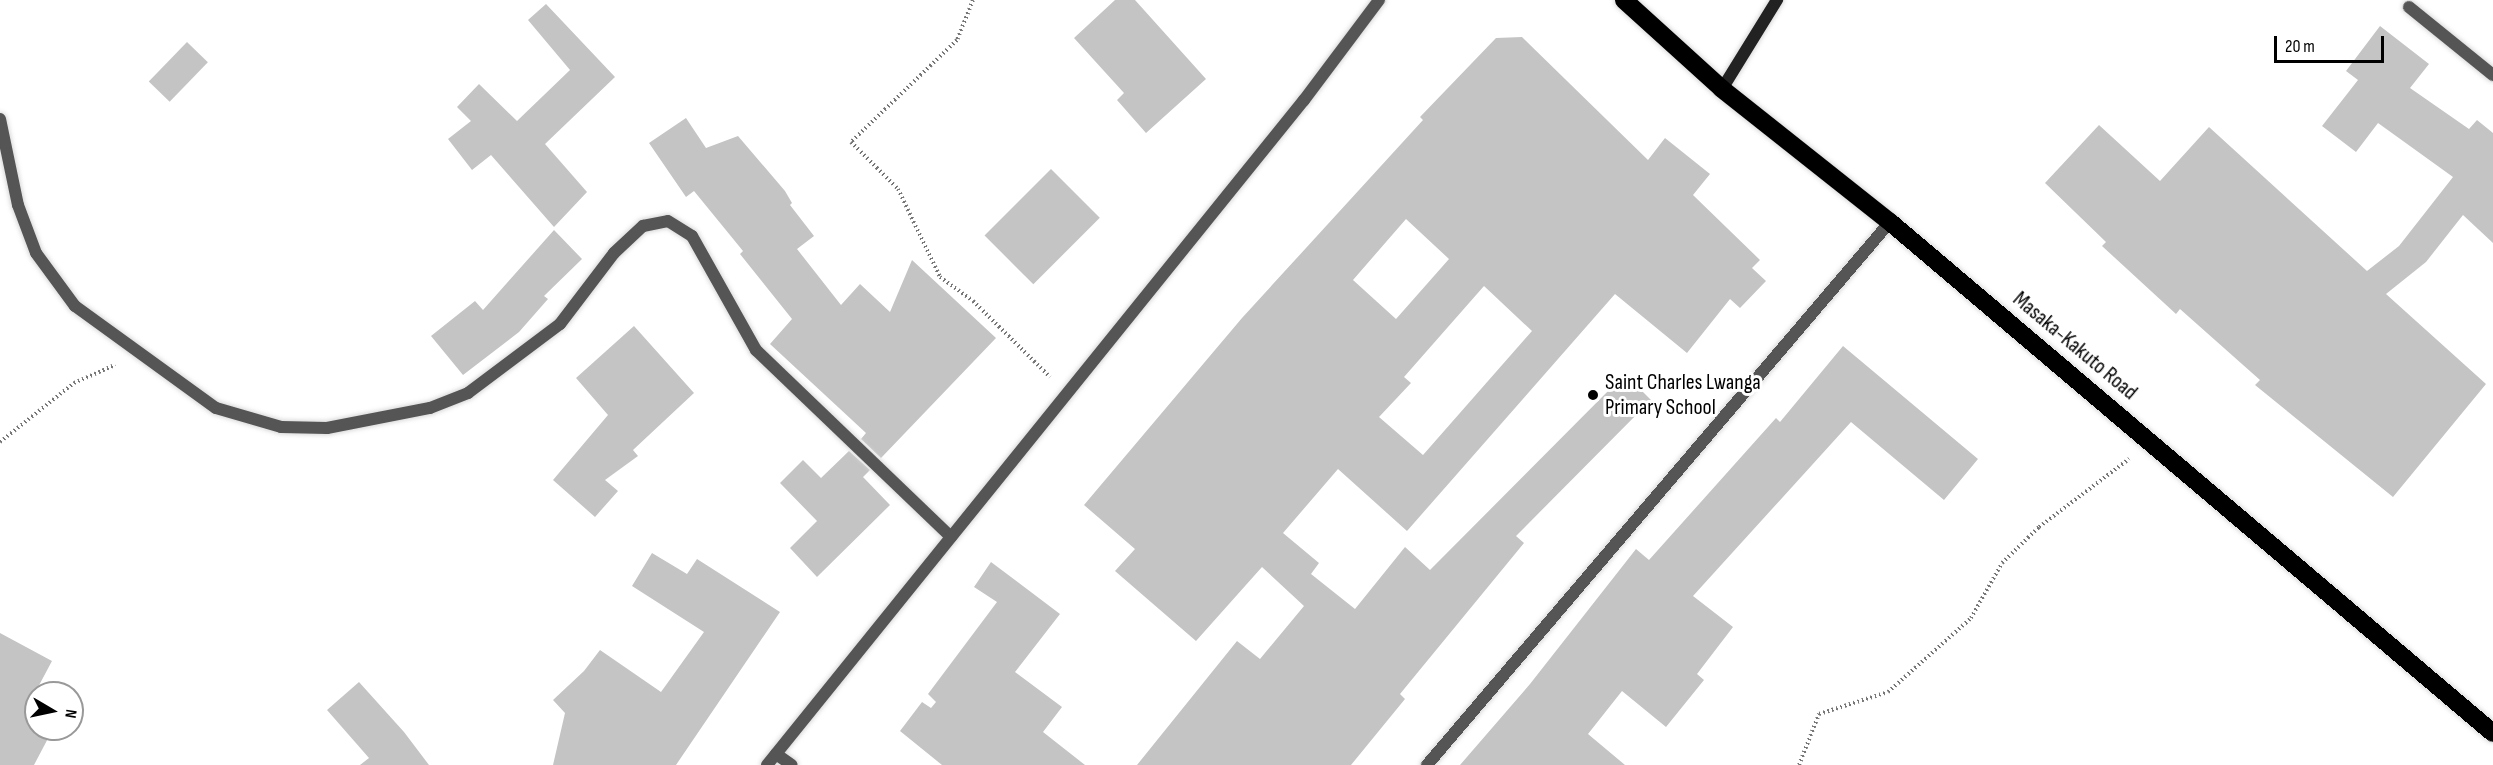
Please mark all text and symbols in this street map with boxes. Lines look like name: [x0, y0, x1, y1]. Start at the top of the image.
scale bar: [2277, 24, 2386, 62]
text: 20 m: [2285, 36, 2315, 57]
street label: Masaka-Kakuto Road: [2007, 286, 2143, 406]
place label: Saint Charles Lwanga Primary School: [1605, 369, 1761, 420]
marker: Saint Charles Lwanga Primary School: [1586, 388, 1600, 402]
north arrow: [24, 681, 84, 741]
text: N: [60, 708, 80, 719]

